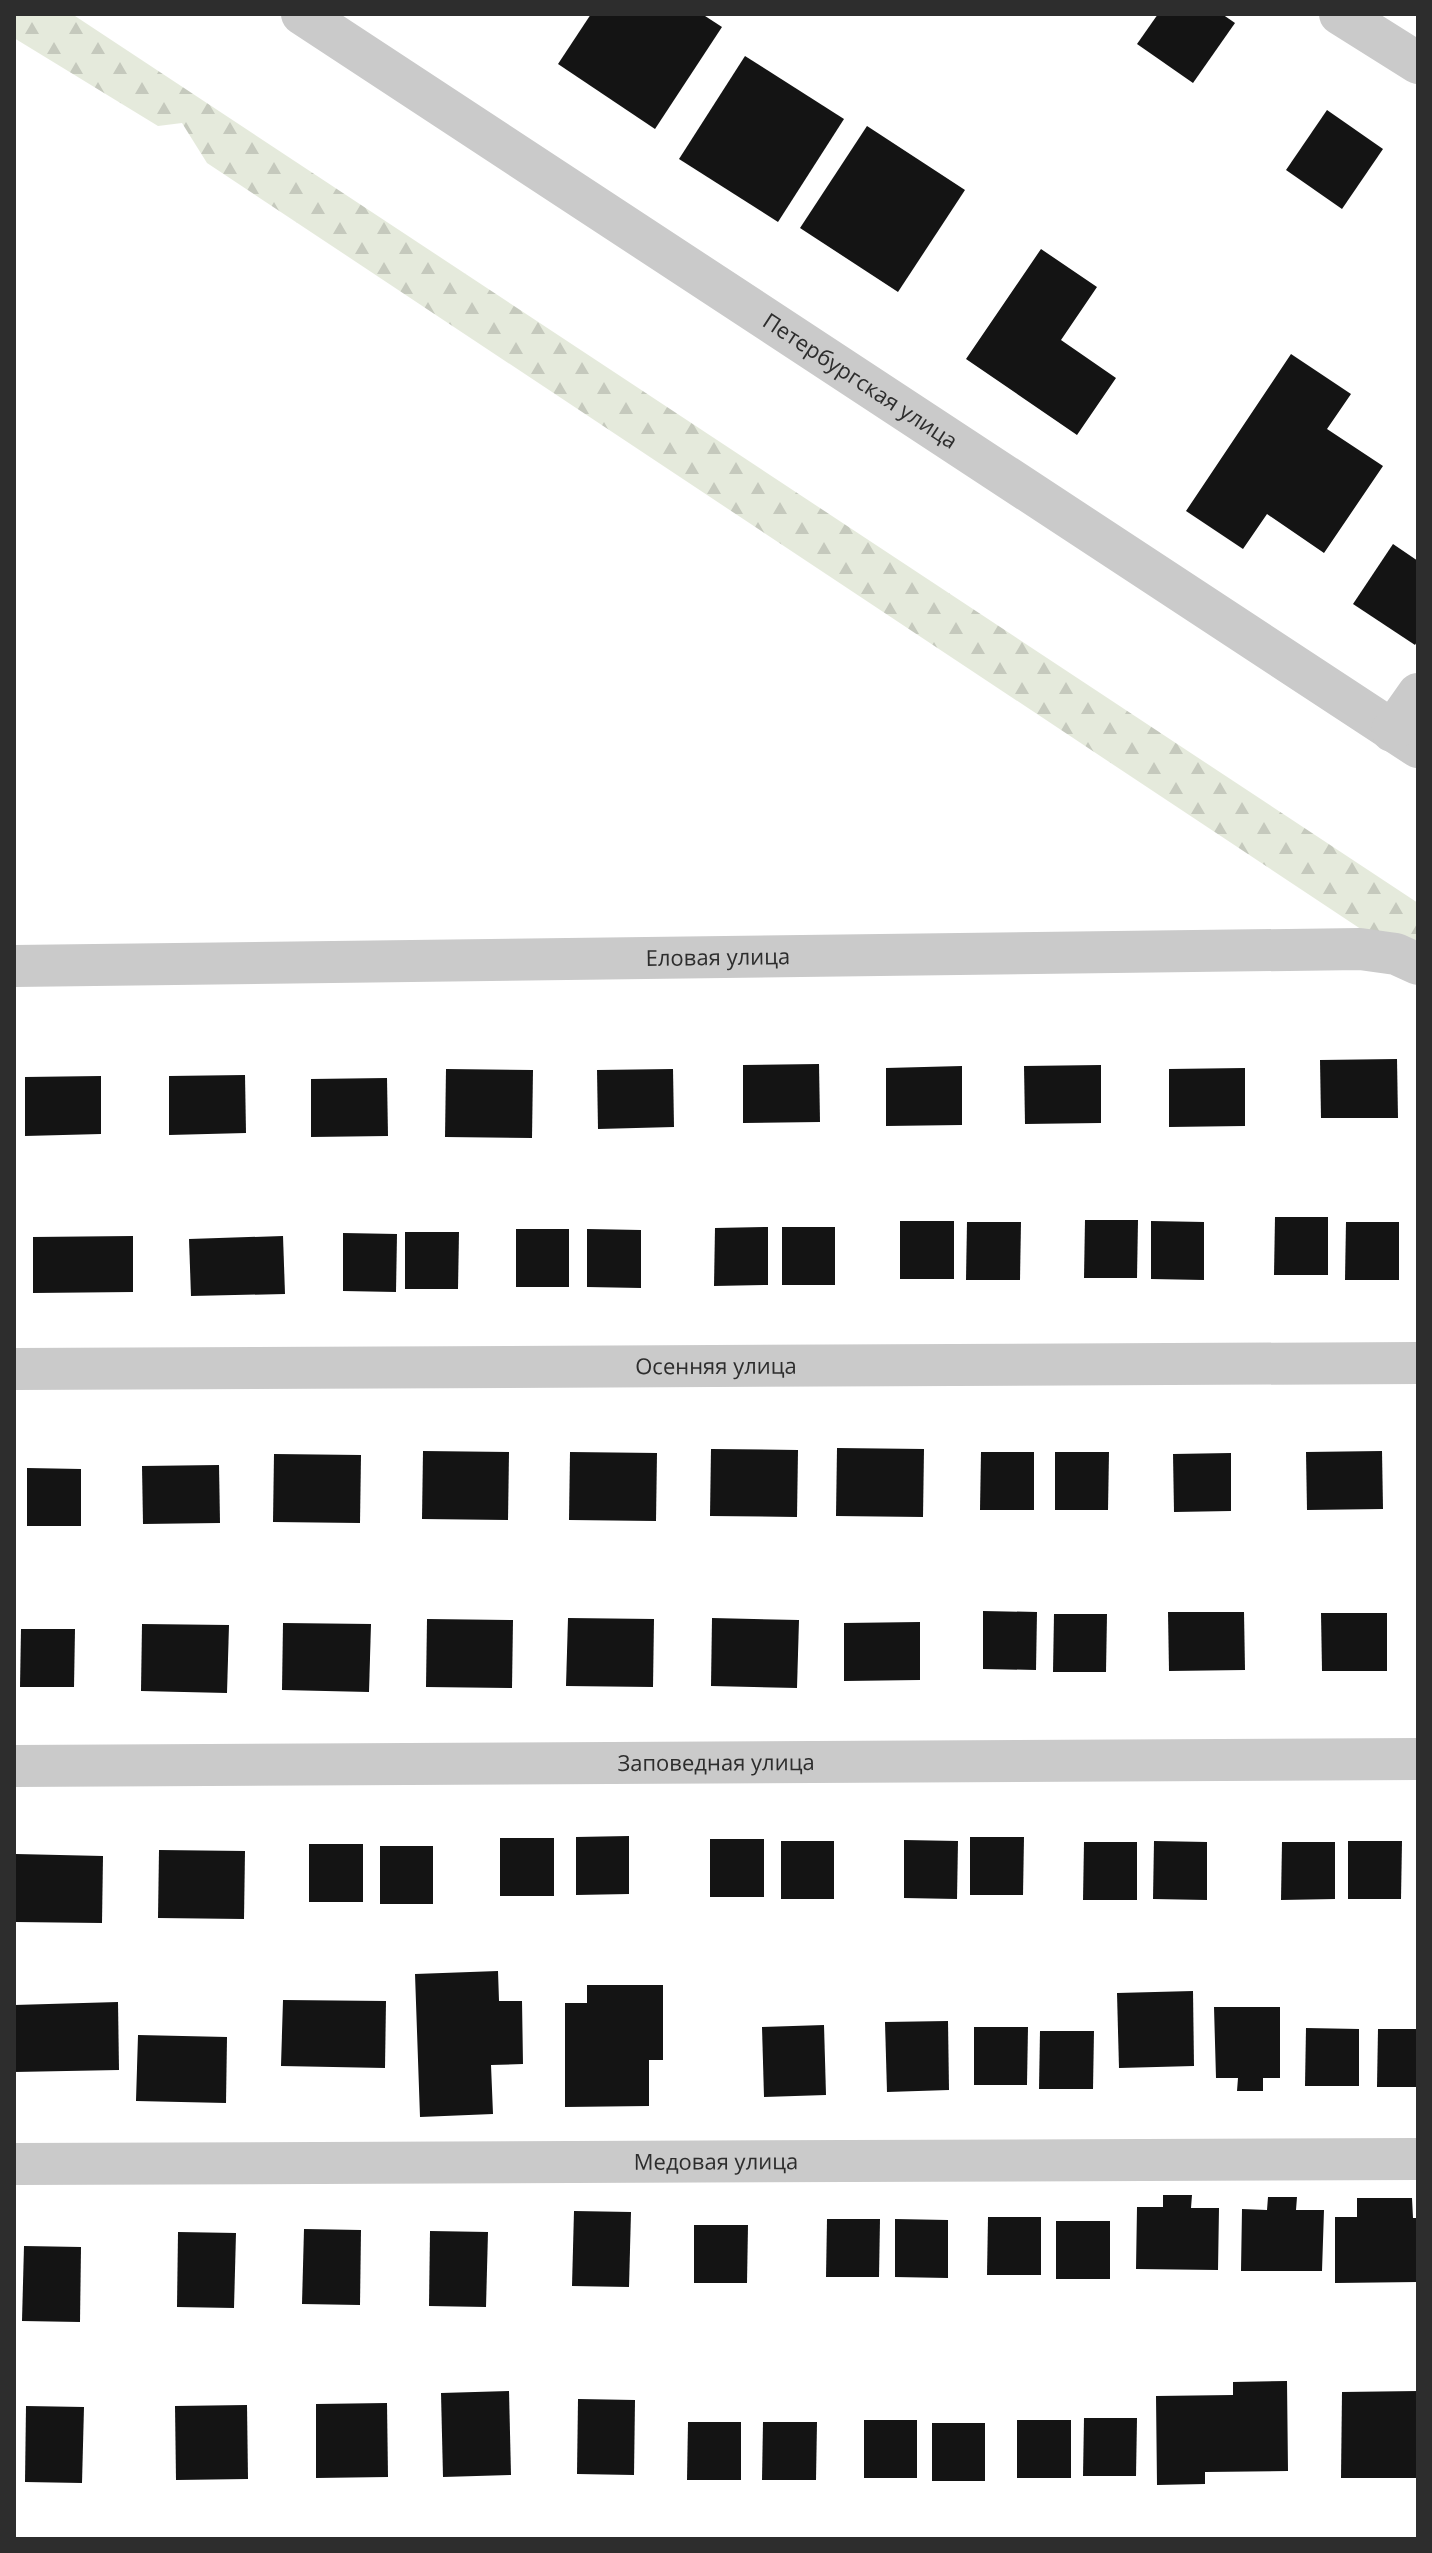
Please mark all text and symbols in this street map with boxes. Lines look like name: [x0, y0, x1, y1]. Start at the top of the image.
street label: Петербургская улица: [758, 305, 964, 455]
street label: Еловая улица: [646, 940, 790, 972]
street label: Осенняя улица: [635, 1350, 797, 1380]
street label: Заповедная улица: [617, 1746, 815, 1777]
street label: Медовая улица: [634, 2145, 798, 2176]

